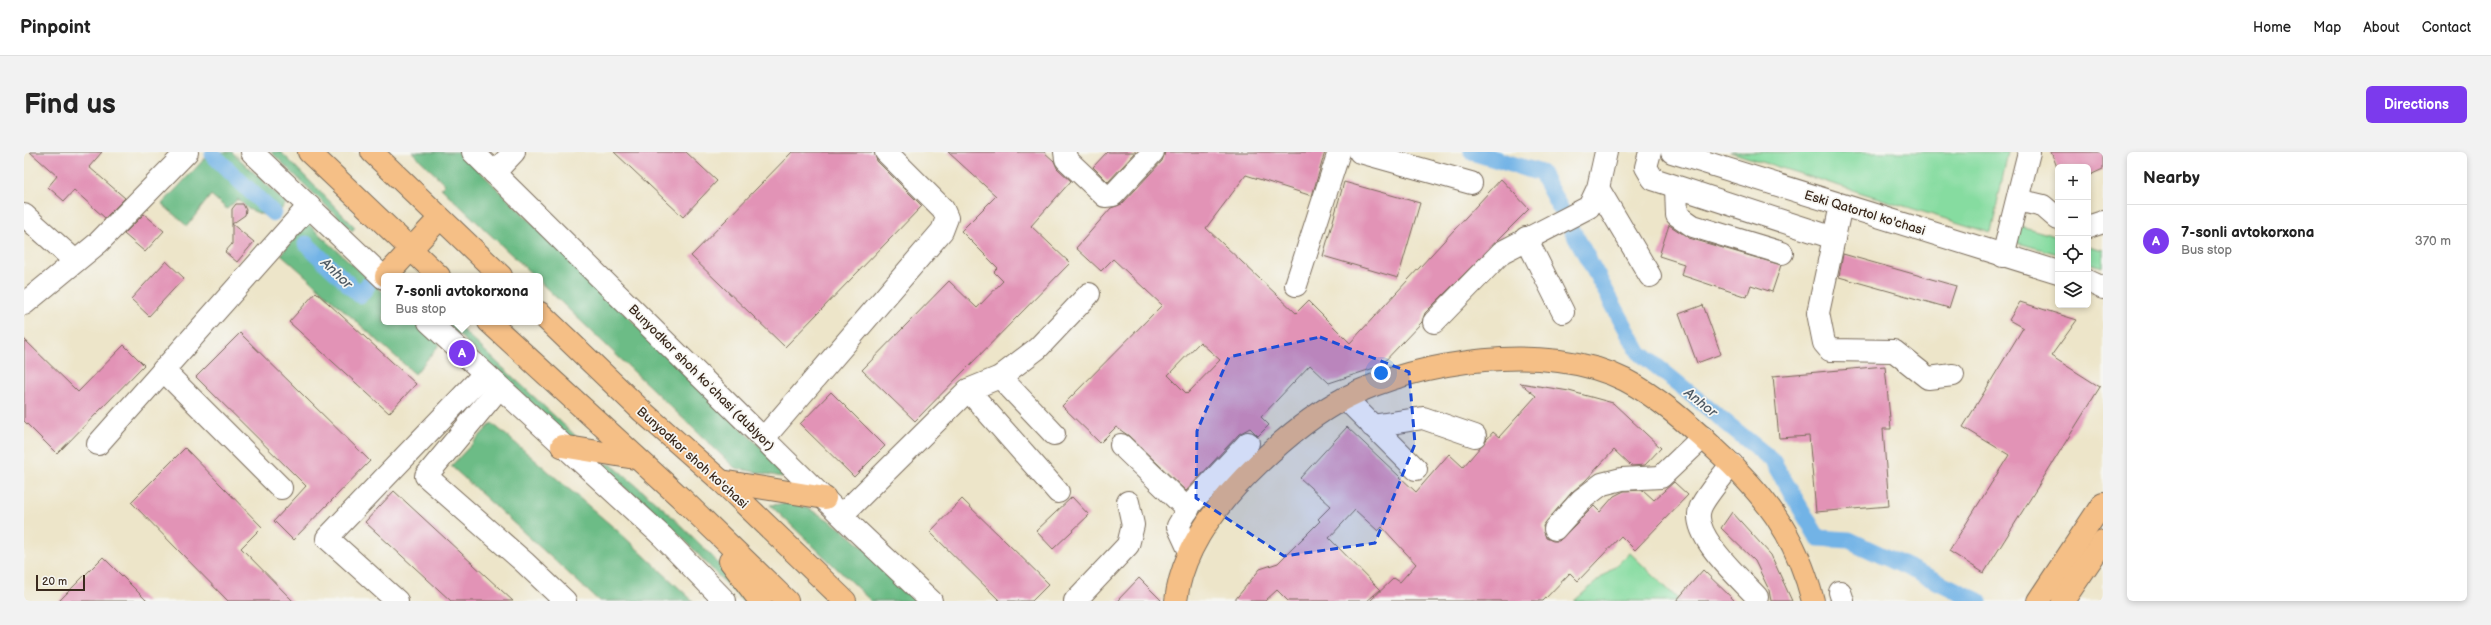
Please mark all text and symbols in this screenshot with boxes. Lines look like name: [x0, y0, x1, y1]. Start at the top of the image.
text: Pinpoint: [20, 16, 91, 39]
text: Home: [2253, 19, 2291, 36]
text: Map: [2313, 19, 2341, 36]
text: About: [2363, 19, 2400, 36]
text: Contact: [2422, 19, 2471, 36]
button: Directions: [2366, 86, 2467, 123]
text: Find us: [24, 88, 116, 121]
map controls: [2055, 164, 2091, 308]
button: +: [2055, 164, 2091, 200]
text: Nearby: [2143, 168, 2200, 188]
street label: Eski Qatortol ko'chasi: [1802, 187, 1927, 239]
button: −: [2055, 200, 2091, 236]
text: 7-sonli avtokorxona: [2181, 223, 2314, 242]
text: A: [2152, 233, 2160, 249]
text: 370 m: [2415, 233, 2451, 249]
button: locate: [2055, 236, 2091, 272]
text: Bus stop: [2181, 242, 2232, 258]
water label: Anhor: [317, 254, 357, 293]
button: layers: [2055, 272, 2091, 308]
popup: [381, 273, 543, 325]
text: 7-sonli avtokorxona: [395, 282, 529, 301]
text: Bus stop: [395, 301, 446, 317]
street label: Bunyodkor shoh koʻchasi (dublyor): [625, 301, 778, 454]
pin: A: [449, 338, 475, 368]
your location: [1371, 363, 1391, 383]
water label: Anhor: [1680, 383, 1721, 421]
street label: Bunyodkor shoh ko'chasi: [633, 404, 751, 512]
scale bar: [36, 573, 85, 592]
text: 20 m: [42, 575, 67, 588]

